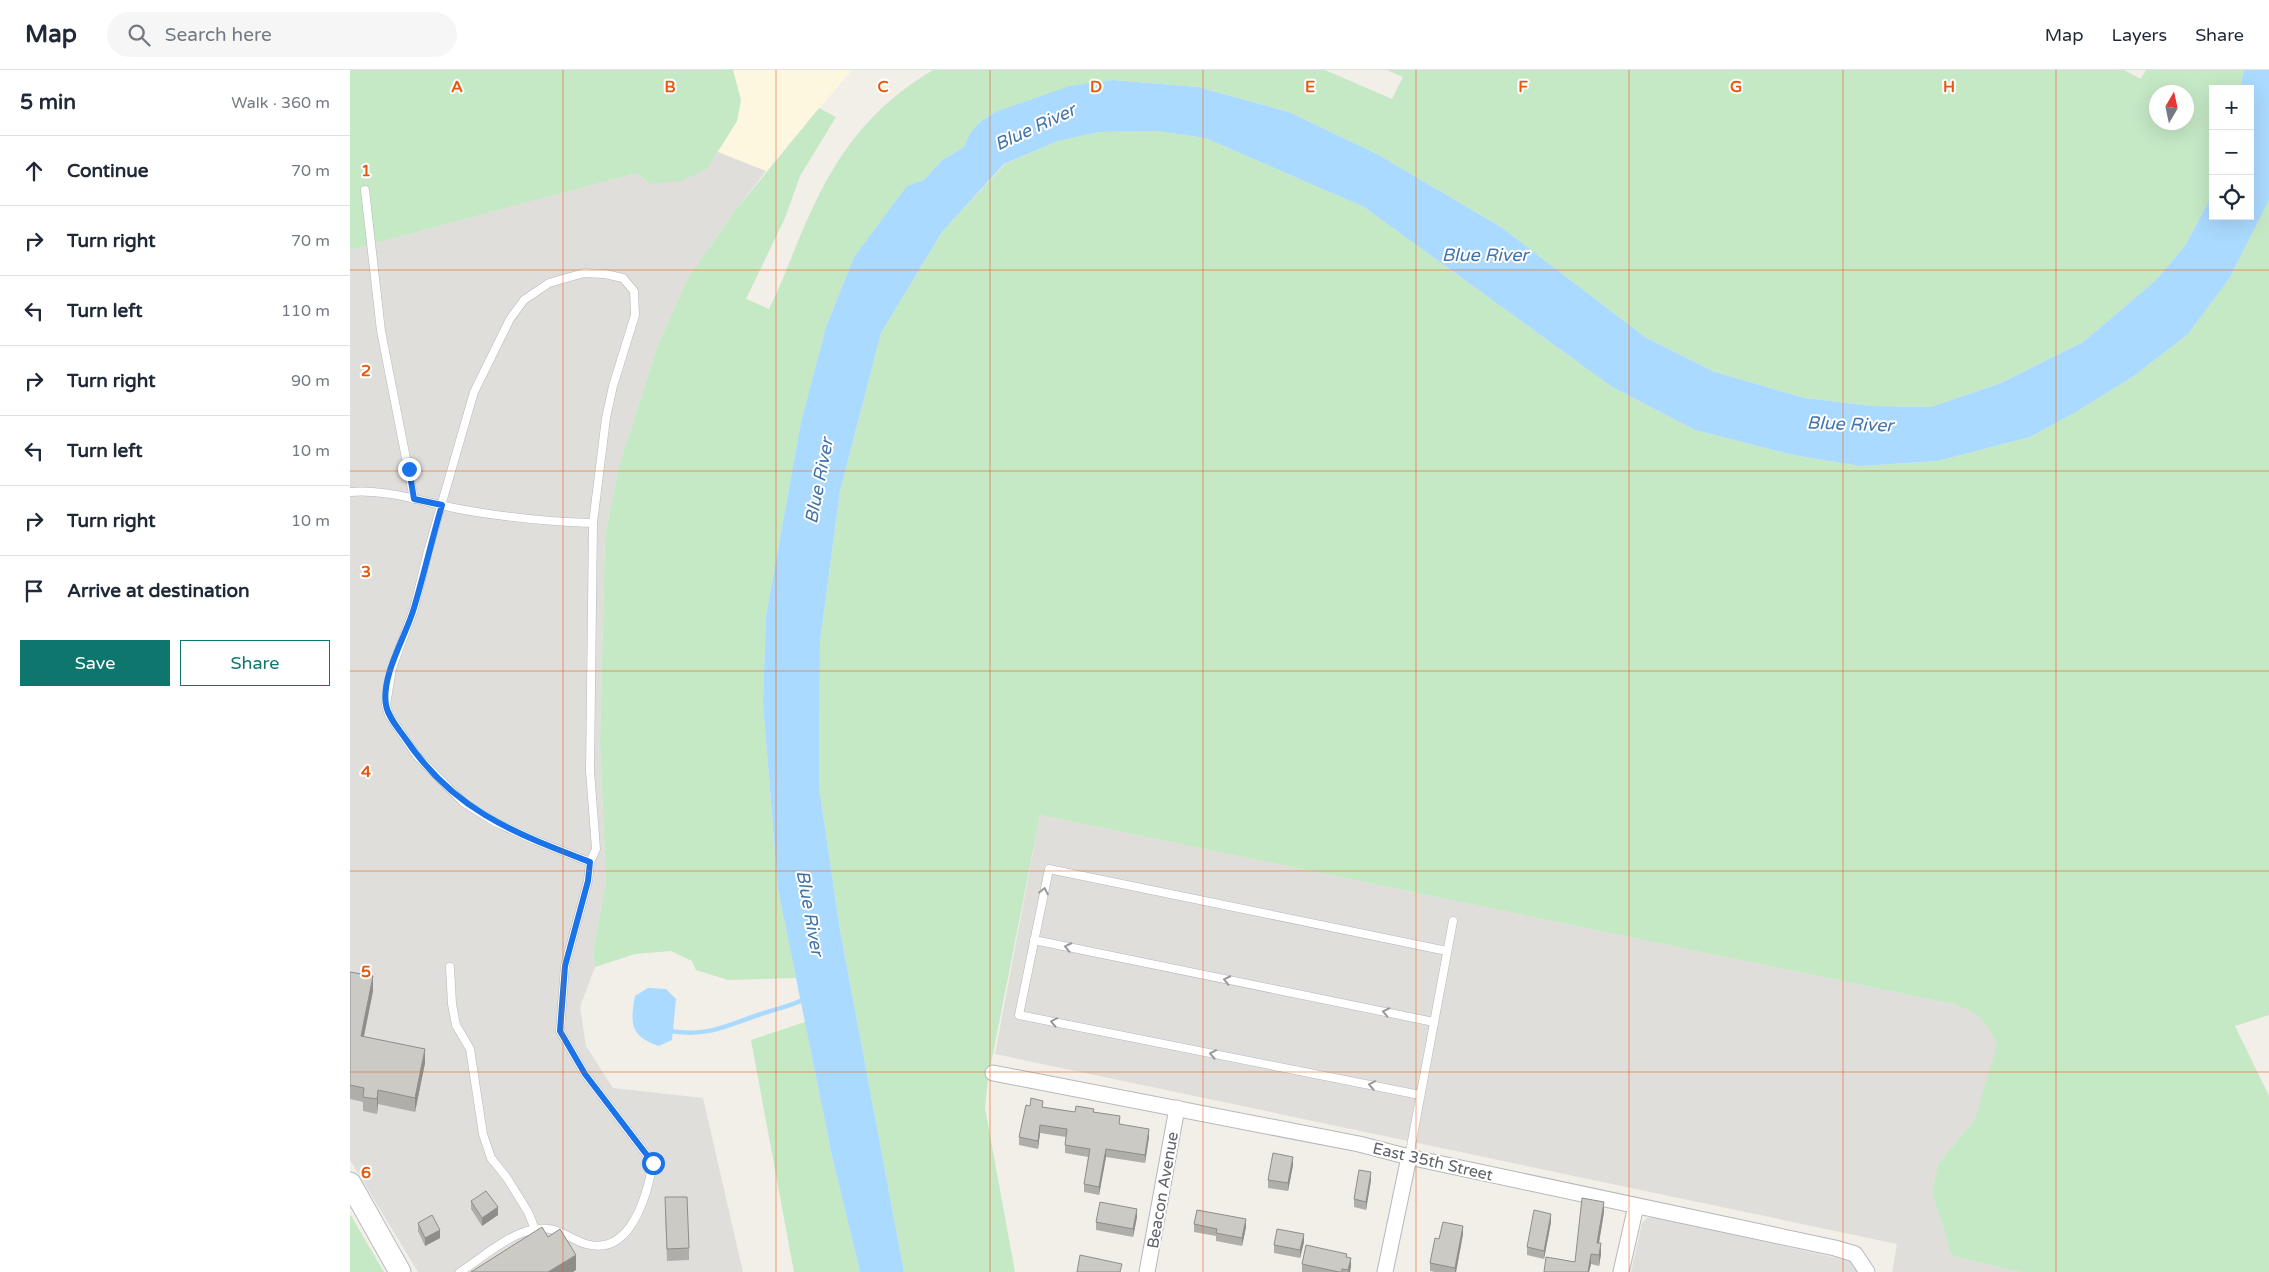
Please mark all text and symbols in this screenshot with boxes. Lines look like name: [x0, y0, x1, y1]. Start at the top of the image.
search box: [107, 12, 457, 57]
text: Map: [25, 20, 77, 49]
icon: search: [125, 21, 153, 49]
text: Search here: [165, 24, 272, 46]
text: Map: [2045, 24, 2084, 46]
text: Layers: [2112, 24, 2167, 46]
text: Share: [2195, 24, 2244, 46]
text: A: [451, 77, 463, 97]
text: B: [664, 77, 676, 97]
text: C: [877, 77, 889, 97]
text: D: [1090, 77, 1102, 97]
text: E: [1305, 77, 1315, 97]
text: F: [1518, 77, 1528, 97]
text: G: [1730, 77, 1742, 97]
text: H: [1943, 77, 1955, 97]
north arrow: [2149, 85, 2194, 130]
map controls: [2209, 85, 2254, 220]
button: +: [2209, 85, 2254, 130]
text: 5 min: [20, 90, 76, 115]
text: Walk · 360 m: [231, 93, 330, 113]
water label: Blue River: [991, 98, 1081, 155]
button: −: [2209, 130, 2254, 175]
icon: ahead: [20, 157, 48, 185]
text: Continue: [67, 160, 149, 182]
text: 70 m: [291, 161, 330, 181]
text: 1: [361, 161, 371, 181]
button: locate: [2209, 175, 2254, 220]
icon: right: [20, 227, 48, 255]
text: Turn right: [67, 230, 155, 252]
text: 70 m: [291, 231, 330, 251]
water label: Blue River: [1442, 244, 1530, 266]
icon: left: [20, 297, 48, 325]
text: Turn left: [67, 300, 143, 322]
text: 110 m: [281, 301, 330, 321]
text: 2: [361, 361, 371, 381]
icon: right: [20, 367, 48, 395]
text: Turn right: [67, 370, 155, 392]
text: 90 m: [291, 371, 330, 391]
water label: Blue River: [1806, 411, 1896, 437]
water label: Blue River: [800, 434, 838, 526]
icon: left: [20, 437, 48, 465]
text: Turn left: [67, 440, 143, 462]
text: 10 m: [291, 441, 330, 461]
route end: [398, 458, 421, 481]
icon: right: [20, 507, 48, 535]
text: Turn right: [67, 510, 155, 532]
text: 10 m: [291, 511, 330, 531]
text: 3: [361, 562, 371, 582]
icon: arrive: [20, 577, 48, 605]
text: Arrive at destination: [67, 580, 250, 602]
button: Save: [20, 640, 170, 686]
button: Share: [180, 640, 330, 686]
text: 4: [361, 762, 371, 782]
water label: Blue River: [792, 869, 829, 960]
one-way arrow: [1038, 887, 1049, 896]
one-way arrow: [1063, 943, 1072, 953]
text: 5: [361, 962, 371, 982]
one-way arrow: [1223, 975, 1231, 986]
one-way arrow: [1382, 1007, 1391, 1018]
one-way arrow: [1049, 1018, 1058, 1028]
one-way arrow: [1209, 1049, 1217, 1059]
one-way arrow: [1368, 1080, 1377, 1091]
street label: Beacon Avenue: [1143, 1130, 1183, 1250]
street label: East 35th Street: [1371, 1138, 1495, 1186]
route start: [642, 1152, 665, 1175]
text: 6: [361, 1163, 371, 1183]

